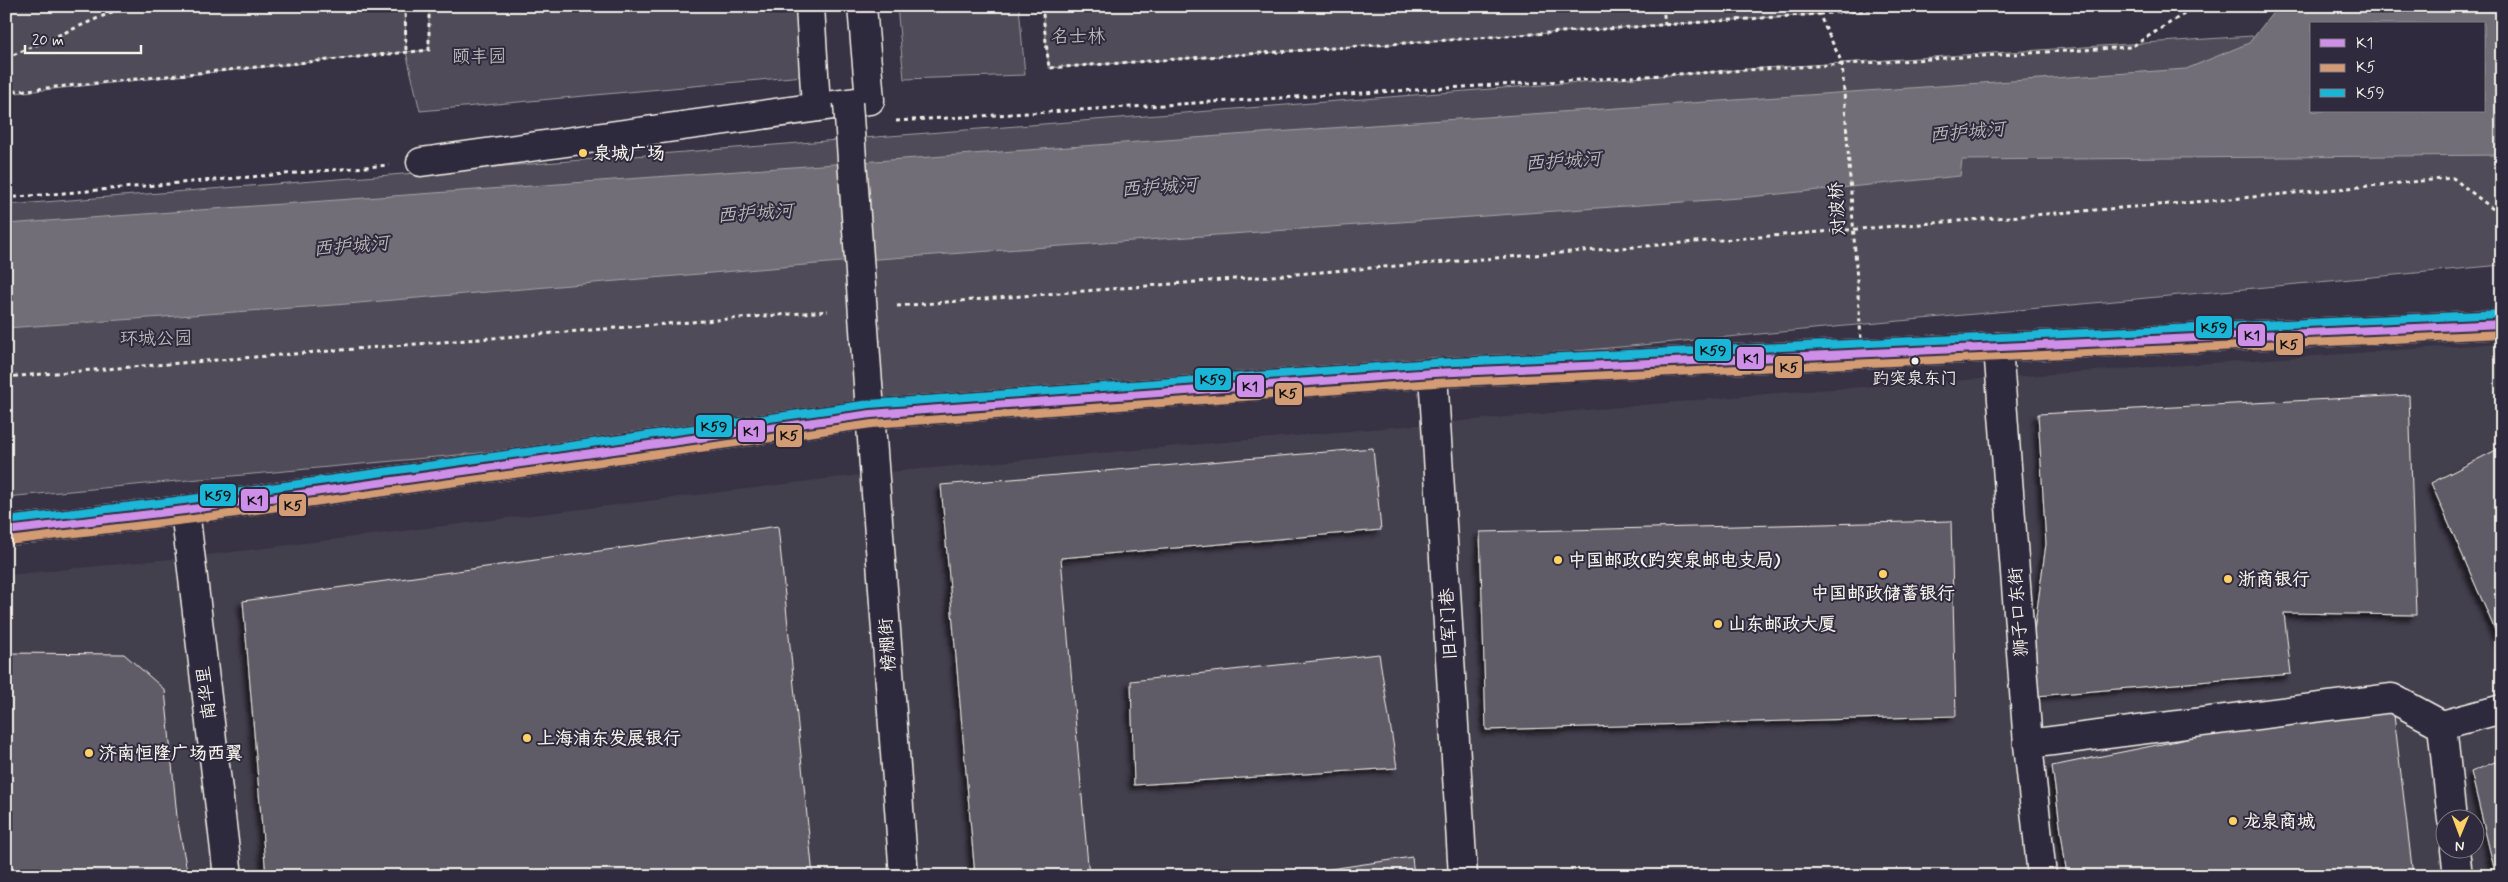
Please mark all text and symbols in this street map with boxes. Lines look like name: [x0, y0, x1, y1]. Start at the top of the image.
scale bar: [25, 22, 141, 54]
legend: [2310, 22, 2486, 112]
park label: 名士林: [1051, 25, 1105, 49]
text: 20 m: [32, 31, 64, 51]
text: K1: [2356, 34, 2373, 54]
park label: 颐丰园: [452, 45, 506, 69]
text: K5: [2356, 58, 2376, 78]
text: K59: [2356, 84, 2385, 104]
water label: 西护城河: [1928, 116, 2009, 148]
place label: 泉城广场: [593, 142, 665, 166]
water label: 西护城河: [1524, 146, 1605, 177]
marker: 泉城广场: [577, 147, 589, 159]
water label: 西护城河: [1120, 172, 1201, 203]
street label: 对波桥: [1824, 181, 1852, 237]
water label: 西护城河: [716, 198, 797, 229]
water label: 西护城河: [312, 230, 393, 262]
line badge: K59: [2195, 315, 2233, 339]
text: K59: [2201, 319, 2227, 337]
line badge: K1: [2237, 323, 2266, 347]
park label: 环城公园: [120, 327, 192, 351]
text: K1: [2244, 327, 2260, 345]
line badge: K5: [2275, 332, 2304, 356]
text: K5: [2280, 336, 2299, 354]
line badge: K59: [1694, 338, 1732, 362]
text: K59: [1700, 342, 1726, 360]
line badge: K1: [1736, 346, 1765, 370]
text: K1: [1743, 350, 1759, 368]
line badge: K5: [1774, 355, 1803, 379]
marker: 趵突泉东门: [1910, 356, 1920, 366]
text: K5: [1780, 359, 1799, 377]
line badge: K59: [1194, 367, 1232, 391]
place label: 趵突泉东门: [1873, 368, 1958, 390]
text: K59: [1200, 371, 1226, 389]
line badge: K1: [1236, 374, 1265, 398]
text: K1: [1242, 378, 1258, 396]
line badge: K5: [1274, 382, 1303, 406]
text: K5: [1279, 385, 1298, 403]
line badge: K59: [695, 414, 733, 438]
text: K59: [701, 418, 727, 436]
line badge: K1: [737, 419, 766, 443]
text: K1: [743, 423, 759, 441]
line badge: K5: [775, 424, 803, 448]
text: K5: [780, 427, 799, 445]
line badge: K59: [199, 483, 237, 507]
text: K59: [205, 487, 231, 505]
line badge: K1: [240, 488, 269, 512]
text: K1: [247, 492, 263, 510]
line badge: K5: [278, 493, 307, 517]
text: K5: [284, 497, 303, 515]
place label: 中国邮政(趵突泉邮电支局): [1568, 549, 1781, 573]
marker: 中国邮政(趵突泉邮电支局): [1552, 554, 1564, 566]
street label: 狮子口东街: [2004, 566, 2034, 658]
marker: 中国邮政储蓄银行: [1877, 568, 1889, 580]
place label: 浙商银行: [2238, 568, 2310, 592]
marker: 浙商银行: [2222, 573, 2234, 585]
place label: 中国邮政储蓄银行: [1811, 582, 1955, 606]
street label: 旧军门巷: [1435, 587, 1463, 661]
place label: 山东邮政大厦: [1728, 613, 1836, 637]
street label: 榜棚街: [874, 617, 902, 673]
marker: 山东邮政大厦: [1712, 618, 1724, 630]
street label: 南华里: [192, 665, 222, 721]
place label: 上海浦东发展银行: [537, 727, 681, 751]
marker: 上海浦东发展银行: [521, 732, 533, 744]
place label: 济南恒隆广场西翼: [99, 742, 243, 766]
marker: 济南恒隆广场西翼: [83, 747, 95, 759]
place label: 龙泉商城: [2243, 810, 2315, 834]
north arrow: [2436, 810, 2486, 860]
marker: 龙泉商城: [2227, 815, 2239, 827]
text: N: [2455, 837, 2465, 855]

